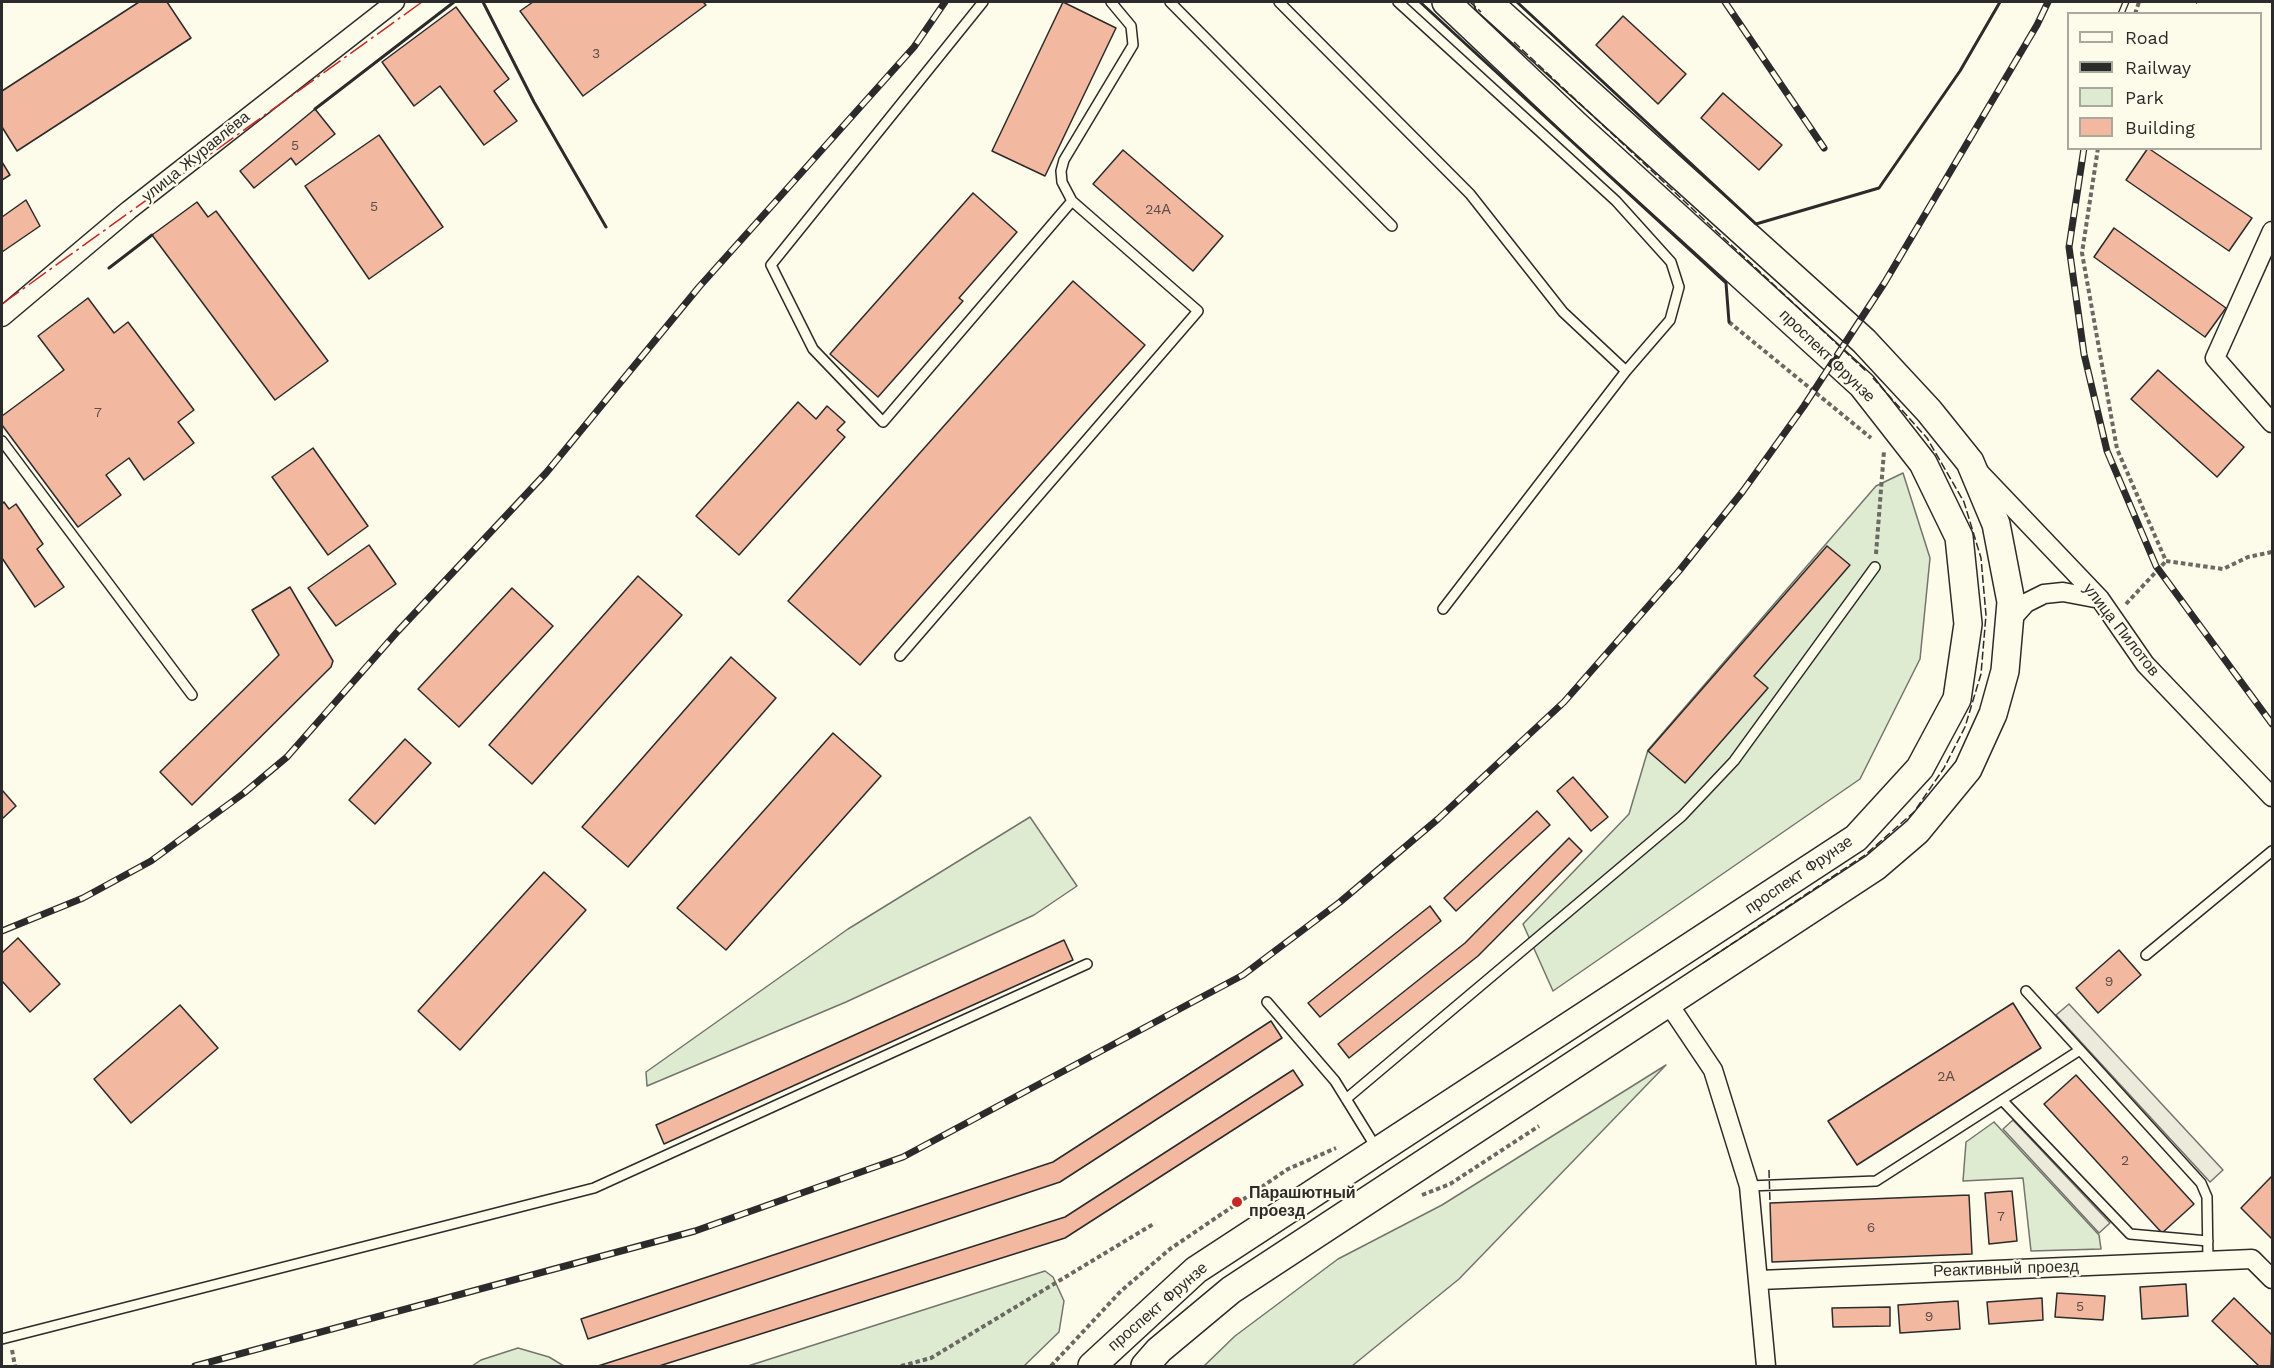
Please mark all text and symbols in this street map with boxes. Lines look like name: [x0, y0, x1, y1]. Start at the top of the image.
legend: [2067, 12, 2262, 150]
text: Road: [2125, 27, 2169, 48]
house number: 3: [592, 46, 600, 62]
text: Railway: [2125, 57, 2191, 78]
text: Park: [2125, 87, 2164, 108]
street label: улица Журавлёва: [138, 108, 254, 206]
text: Building: [2125, 117, 2195, 138]
house number: 5: [291, 138, 299, 154]
house number: 5: [370, 199, 378, 215]
house number: 24А: [1145, 202, 1171, 218]
street label: проспект Фрунзе: [1775, 305, 1879, 407]
house number: 7: [94, 405, 102, 421]
street label: улица Пилотов: [2079, 580, 2163, 680]
street label: проспект Фрунзе: [1742, 832, 1856, 918]
house number: 9: [2105, 974, 2113, 990]
house number: 2А: [1937, 1069, 1955, 1085]
house number: 2: [2121, 1153, 2129, 1169]
place label: Парашютный проезд: [1249, 1183, 1356, 1221]
marker: Парашютный проезд: [1230, 1195, 1244, 1209]
house number: 7: [1997, 1209, 2005, 1225]
house number: 6: [1867, 1220, 1875, 1236]
street label: Реактивный проезд: [1933, 1257, 2079, 1281]
street label: проспект Фрунзе: [1104, 1259, 1212, 1355]
house number: 5: [2076, 1299, 2084, 1315]
house number: 9: [1925, 1309, 1933, 1325]

